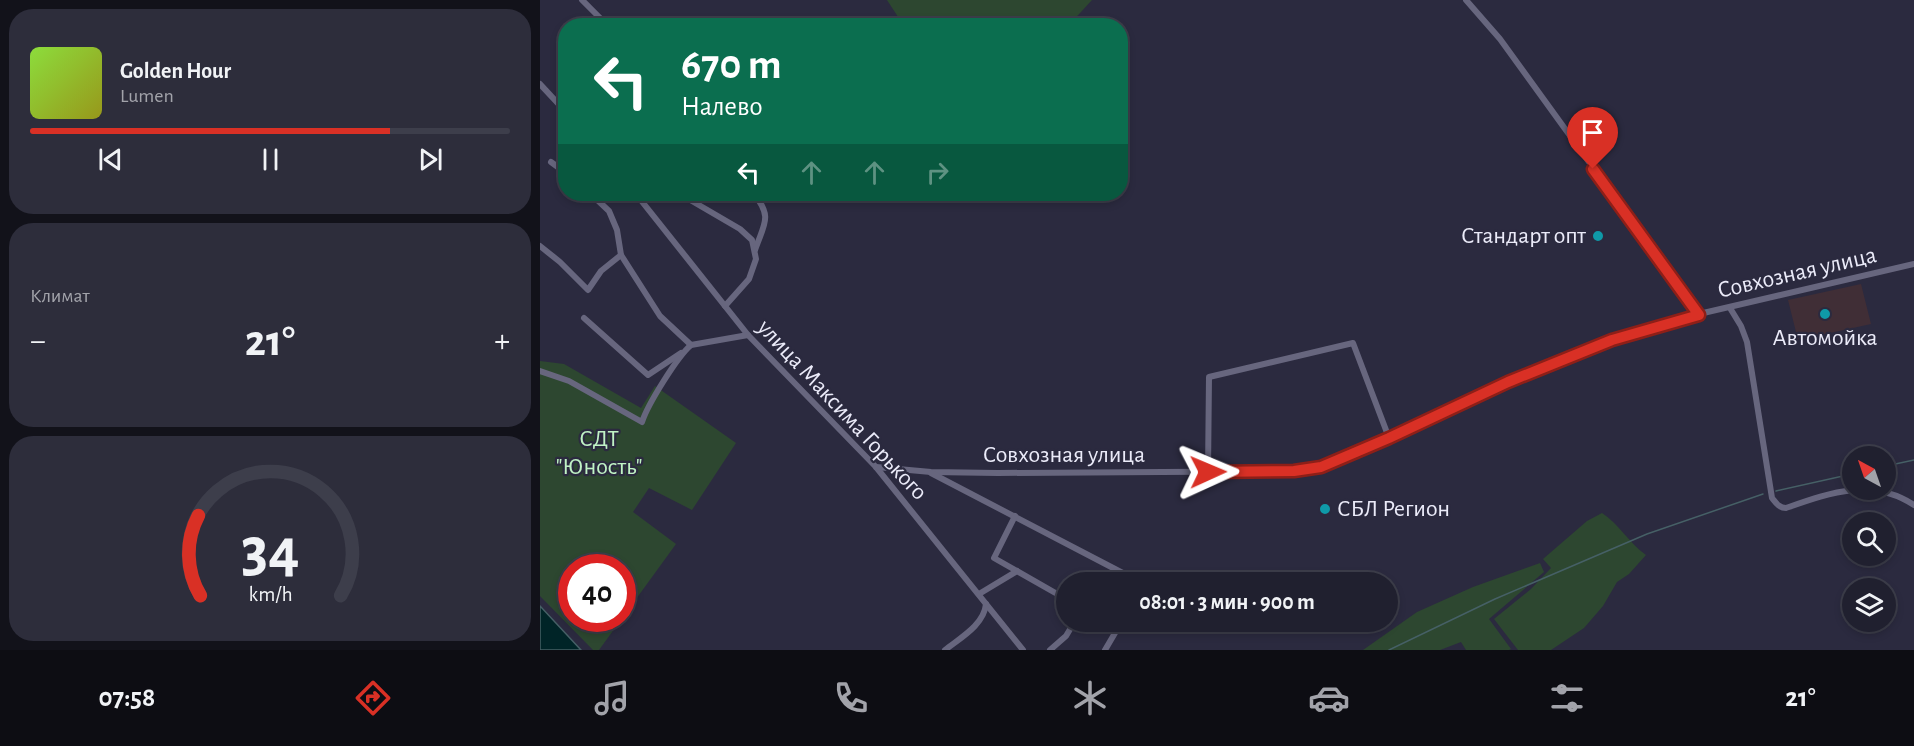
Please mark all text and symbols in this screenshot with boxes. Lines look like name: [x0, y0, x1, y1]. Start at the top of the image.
icon: left: [582, 42, 660, 120]
text: 670 m: [681, 44, 782, 86]
text: Golden Hour: [120, 60, 231, 82]
text: Lumen: [120, 86, 174, 106]
text: Налево: [681, 93, 763, 120]
pin: [1567, 107, 1618, 169]
icon: arrive: [1576, 116, 1609, 149]
icon: previous: [94, 143, 127, 176]
icon: pause: [254, 143, 287, 176]
icon: next: [414, 143, 447, 176]
icon: left: [732, 156, 765, 189]
icon: ahead: [795, 156, 828, 189]
icon: ahead: [858, 156, 891, 189]
icon: right: [921, 156, 954, 189]
place label: Стандарт опт: [1461, 224, 1586, 248]
marker: Стандарт опт: [1591, 229, 1605, 243]
street label: Совхозная улица: [1715, 243, 1879, 303]
text: Климат: [30, 286, 90, 306]
marker: Автомойка: [1818, 307, 1832, 321]
street label: улица Максима Горького: [752, 315, 931, 505]
text: 21°: [245, 319, 295, 364]
text: −: [30, 325, 46, 358]
text: +: [494, 325, 510, 358]
place label: Автомойка: [1773, 326, 1877, 350]
park label: СДТ "Юность": [556, 427, 642, 479]
position arrow: [1176, 440, 1240, 504]
street label: Совхозная улица: [983, 443, 1145, 467]
north arrow: [1842, 446, 1896, 500]
map controls: [1842, 446, 1896, 632]
place label: СБЛ Регион: [1337, 497, 1450, 521]
marker: СБЛ Регион: [1318, 502, 1332, 516]
button: search: [1842, 512, 1896, 566]
text: 34: [241, 520, 299, 582]
speed limit sign: 40: [558, 554, 636, 632]
button: layers: [1842, 578, 1896, 632]
text: km/h: [248, 584, 292, 605]
text: 08:01 · 3 мин · 900 m: [1139, 591, 1315, 613]
icon: directions: [352, 677, 394, 719]
icon: music: [591, 677, 633, 719]
icon: phone: [830, 677, 872, 719]
icon: climate: [1069, 677, 1111, 719]
icon: car: [1308, 677, 1350, 719]
icon: filters: [1546, 677, 1588, 719]
text: 07:58: [98, 684, 155, 711]
text: 21°: [1785, 684, 1816, 711]

